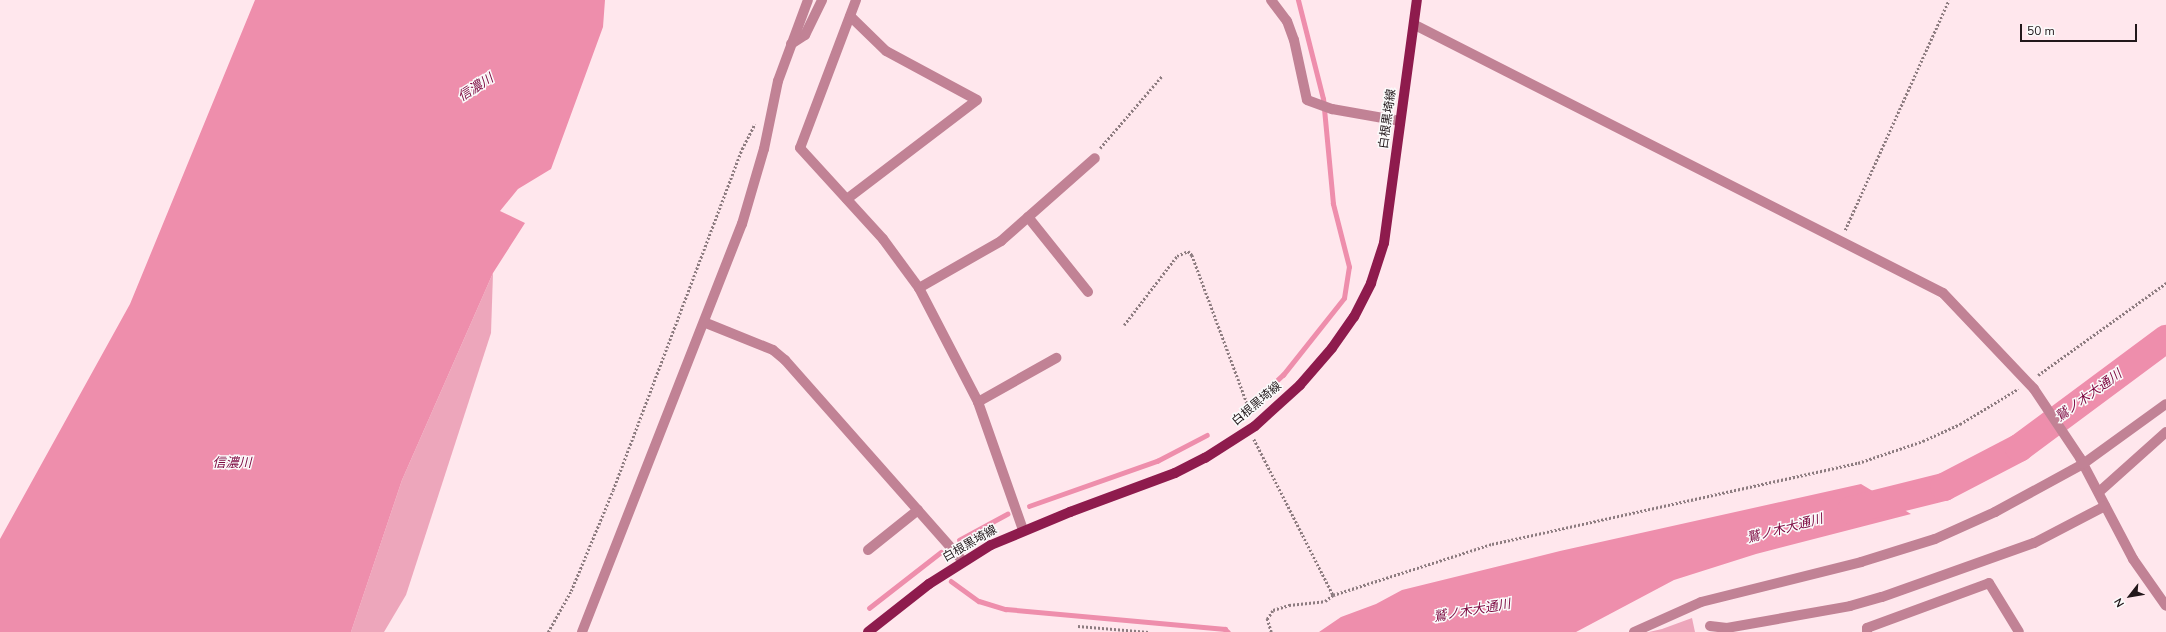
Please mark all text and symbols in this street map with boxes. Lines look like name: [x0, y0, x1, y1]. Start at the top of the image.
scale bar: [2022, 16, 2139, 42]
text: 50 m: [2027, 23, 2055, 39]
water label: 信濃川: [455, 71, 497, 105]
street label: 白根黒埼線: [1377, 88, 1399, 150]
water label: 鷲ノ木大通川: [2053, 367, 2125, 425]
street label: 白根黒埼線: [1229, 379, 1285, 429]
water label: 信濃川: [213, 455, 251, 471]
water label: 鷲ノ木大通川: [1745, 511, 1825, 547]
street label: 白根黒埼線: [940, 523, 1000, 565]
north arrow: [2110, 576, 2150, 616]
text: N: [2111, 595, 2128, 610]
water label: 鷲ノ木大通川: [1432, 597, 1512, 625]

